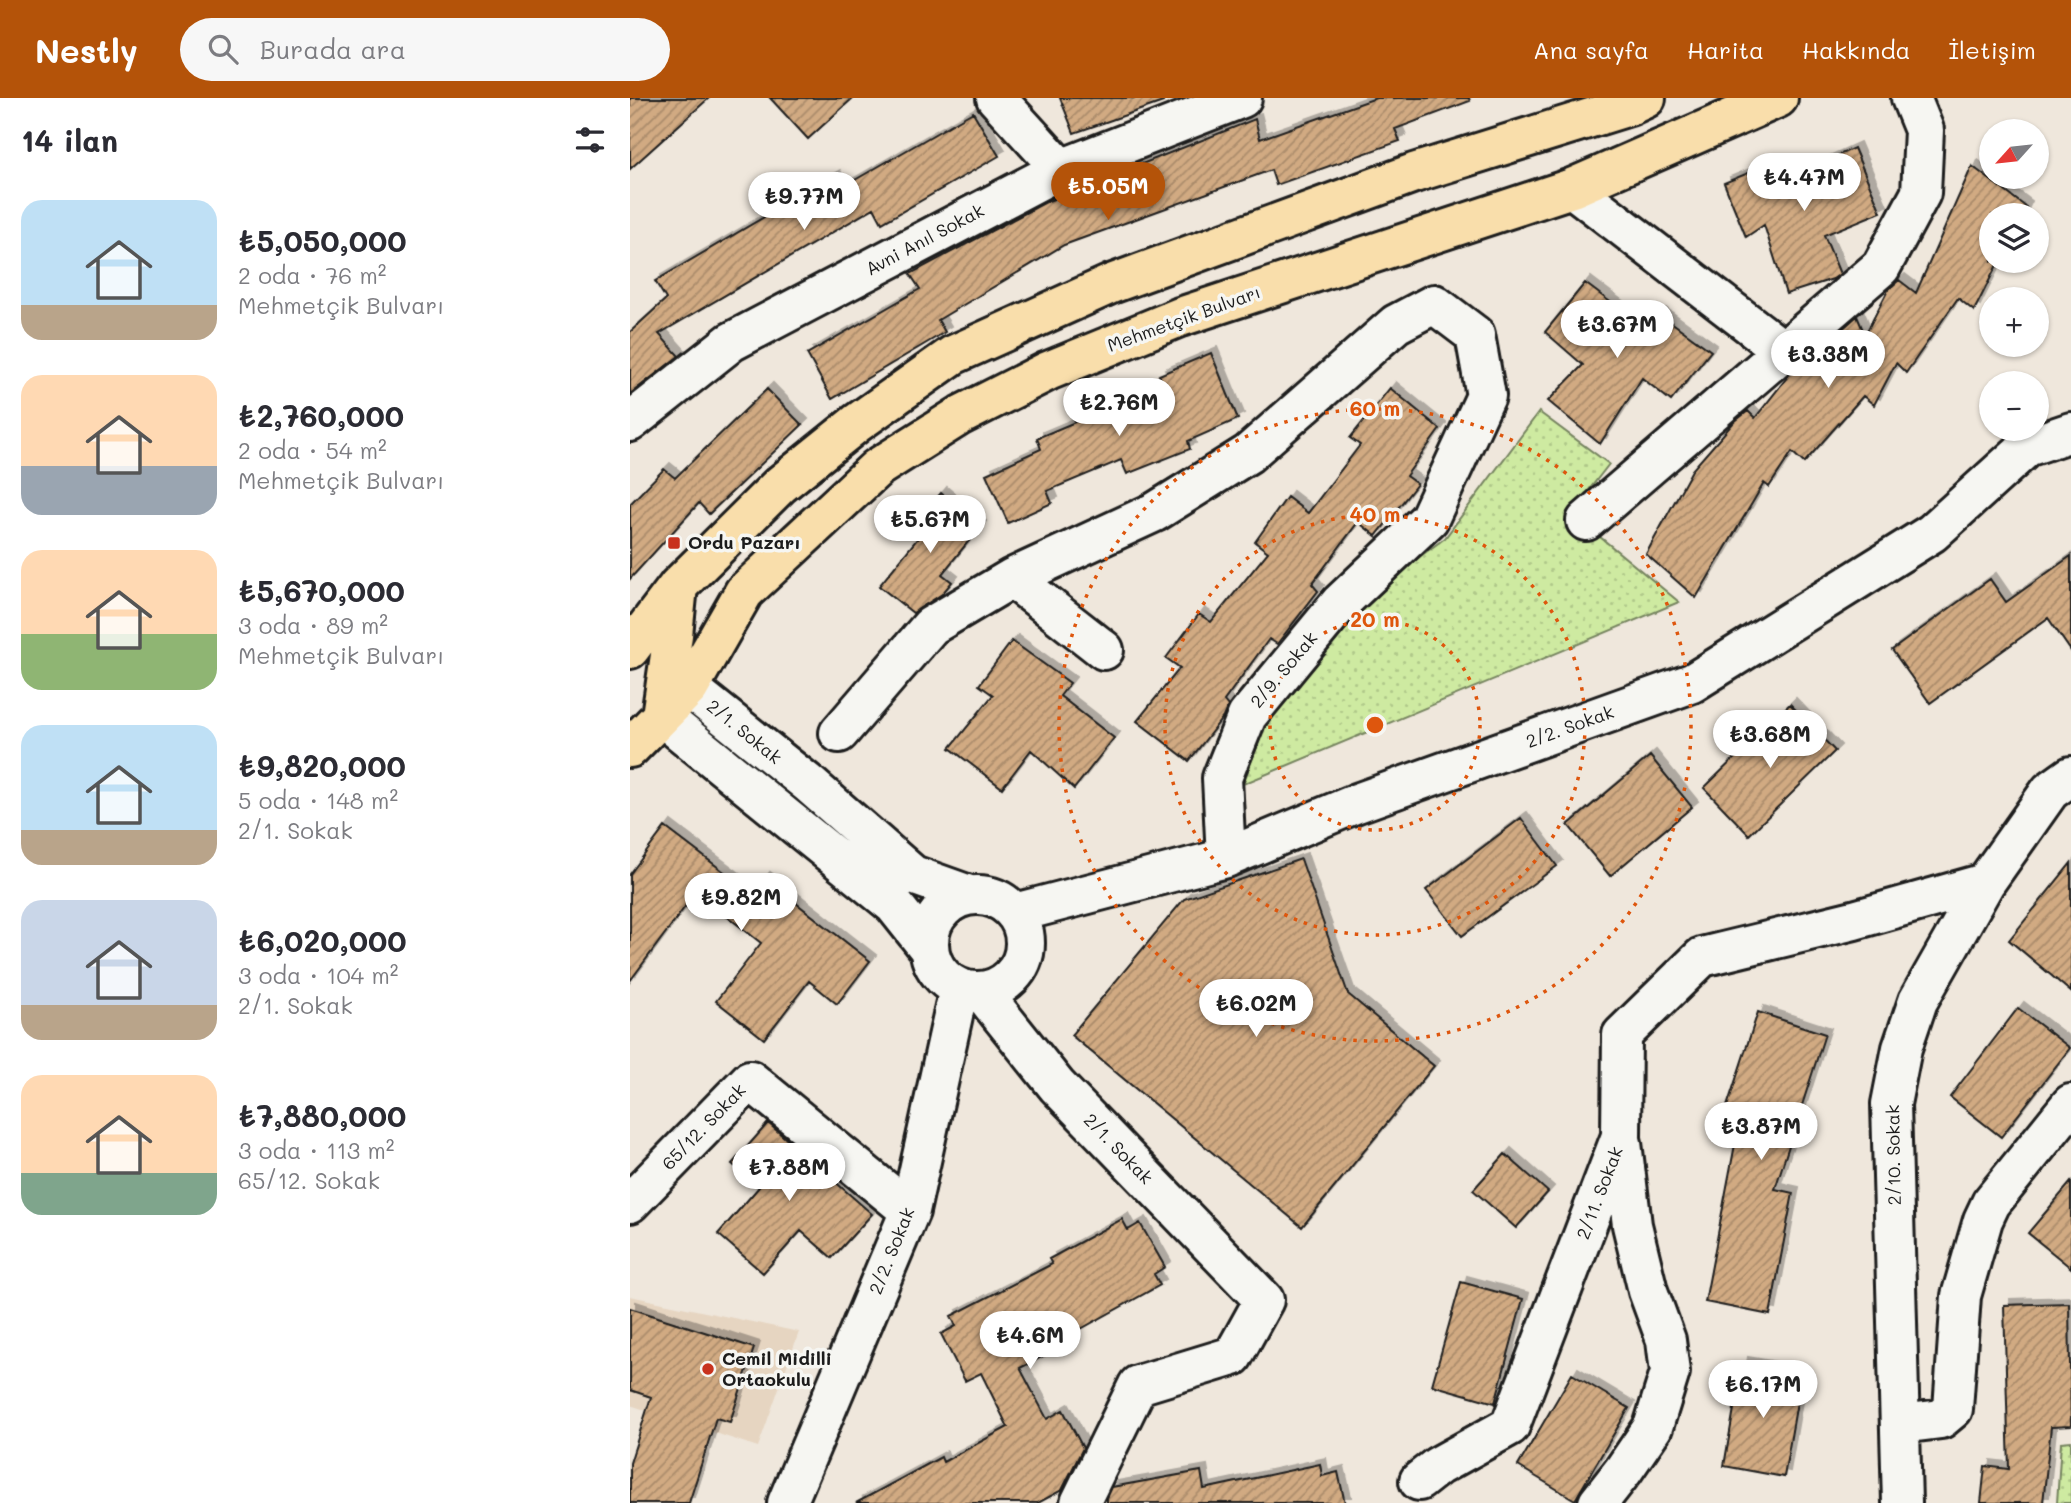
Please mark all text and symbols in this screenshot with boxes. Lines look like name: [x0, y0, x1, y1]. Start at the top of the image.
search box: [180, 18, 670, 81]
text: Nestly: [35, 28, 138, 71]
icon: search: [204, 30, 242, 68]
text: Burada ara: [260, 32, 406, 66]
text: Ana sayfa: [1533, 34, 1649, 65]
text: Harita: [1687, 34, 1764, 65]
text: Hakkında: [1802, 34, 1911, 65]
text: İletişim: [1949, 34, 2036, 65]
north arrow: [1979, 119, 2049, 189]
map controls: [1979, 119, 2049, 441]
text: 14 ilan: [21, 120, 118, 160]
icon: filters: [571, 121, 609, 159]
pin: ₺4.47M: [1747, 153, 1861, 213]
text: ₺4.47M: [1763, 161, 1845, 191]
pin: ₺5.05M: [1051, 162, 1165, 222]
text: ₺5.05M: [1067, 170, 1149, 200]
pin: ₺9.77M: [747, 172, 861, 232]
text: ₺9.77M: [764, 180, 844, 210]
street label: Avni Anıl Sokak: [861, 198, 988, 280]
button: layers: [1979, 203, 2049, 273]
text: ₺5,050,000: [238, 220, 407, 260]
icon: home: [77, 228, 161, 312]
text: 2 oda · 76 m²: [238, 260, 387, 290]
street label: Mehmetçik Bulvarı: [1104, 279, 1264, 357]
button: +: [1979, 287, 2049, 357]
text: Mehmetçik Bulvarı: [238, 290, 444, 320]
pin: ₺3.67M: [1560, 300, 1674, 360]
text: ₺3.67M: [1577, 308, 1657, 338]
pin: ₺3.38M: [1771, 330, 1885, 390]
text: ₺3.38M: [1787, 338, 1869, 368]
button: −: [1979, 371, 2049, 441]
pin: ₺2.76M: [1062, 378, 1176, 438]
text: ₺2.76M: [1079, 386, 1159, 416]
text: 60 m: [1350, 394, 1400, 421]
text: ₺2,760,000: [238, 395, 404, 435]
icon: home: [77, 403, 161, 487]
text: 2 oda · 54 m²: [238, 435, 387, 465]
text: Mehmetçik Bulvarı: [238, 465, 444, 495]
pin: ₺5.67M: [873, 496, 987, 555]
text: 40 m: [1349, 500, 1401, 527]
text: ₺5.67M: [890, 503, 970, 533]
place label: Ordu Pazarı: [688, 530, 800, 554]
marker: Ordu Pazarı: [666, 535, 682, 551]
text: ₺5,670,000: [238, 570, 405, 610]
icon: home: [77, 578, 161, 662]
text: 20 m: [1350, 605, 1400, 632]
text: 3 oda · 89 m²: [238, 610, 388, 640]
street label: 2/9. Sokak: [1244, 626, 1322, 712]
text: Mehmetçik Bulvarı: [238, 640, 444, 670]
street label: 2/1. Sokak: [702, 694, 787, 769]
street label: 2/2. Sokak: [1522, 699, 1617, 753]
pin: ₺3.68M: [1713, 710, 1827, 770]
centre of rings: [1363, 713, 1387, 737]
text: ₺3.68M: [1729, 718, 1811, 748]
text: ₺9,820,000: [238, 745, 406, 785]
icon: home: [77, 753, 161, 837]
text: 5 oda · 148 m²: [238, 785, 398, 815]
text: 2/1. Sokak: [238, 815, 353, 845]
pin: ₺9.82M: [684, 874, 798, 933]
text: ₺9.82M: [700, 881, 782, 911]
text: ₺6,020,000: [238, 920, 407, 960]
icon: home: [77, 928, 161, 1012]
text: 3 oda · 104 m²: [238, 960, 399, 990]
pin: ₺6.02M: [1199, 979, 1313, 1039]
text: ₺6.02M: [1215, 987, 1297, 1017]
text: 2/1. Sokak: [238, 990, 353, 1020]
street label: 65/12. Sokak: [656, 1078, 751, 1175]
text: ₺7,880,000: [238, 1095, 406, 1135]
pin: ₺3.87M: [1704, 1102, 1818, 1162]
icon: home: [77, 1103, 161, 1187]
street label: 2/10. Sokak: [1880, 1104, 1906, 1206]
street label: 2/1. Sokak: [1079, 1108, 1159, 1189]
text: ₺3.87M: [1721, 1110, 1801, 1140]
text: 3 oda · 113 m²: [238, 1135, 395, 1165]
street label: 2/11. Sokak: [1570, 1143, 1628, 1243]
pin: ₺7.88M: [732, 1144, 846, 1203]
text: ₺7.88M: [748, 1151, 830, 1181]
text: 65/12. Sokak: [238, 1165, 380, 1195]
street label: 2/2. Sokak: [863, 1204, 919, 1298]
pin: ₺4.6M: [981, 1312, 1079, 1371]
text: ₺4.6M: [996, 1319, 1064, 1349]
place label: Cemil Midilli Ortaokulu: [722, 1346, 832, 1391]
pin: ₺6.17M: [1706, 1360, 1820, 1420]
marker: Cemil Midilli Ortaokulu: [700, 1361, 716, 1377]
text: ₺6.17M: [1725, 1368, 1801, 1398]

